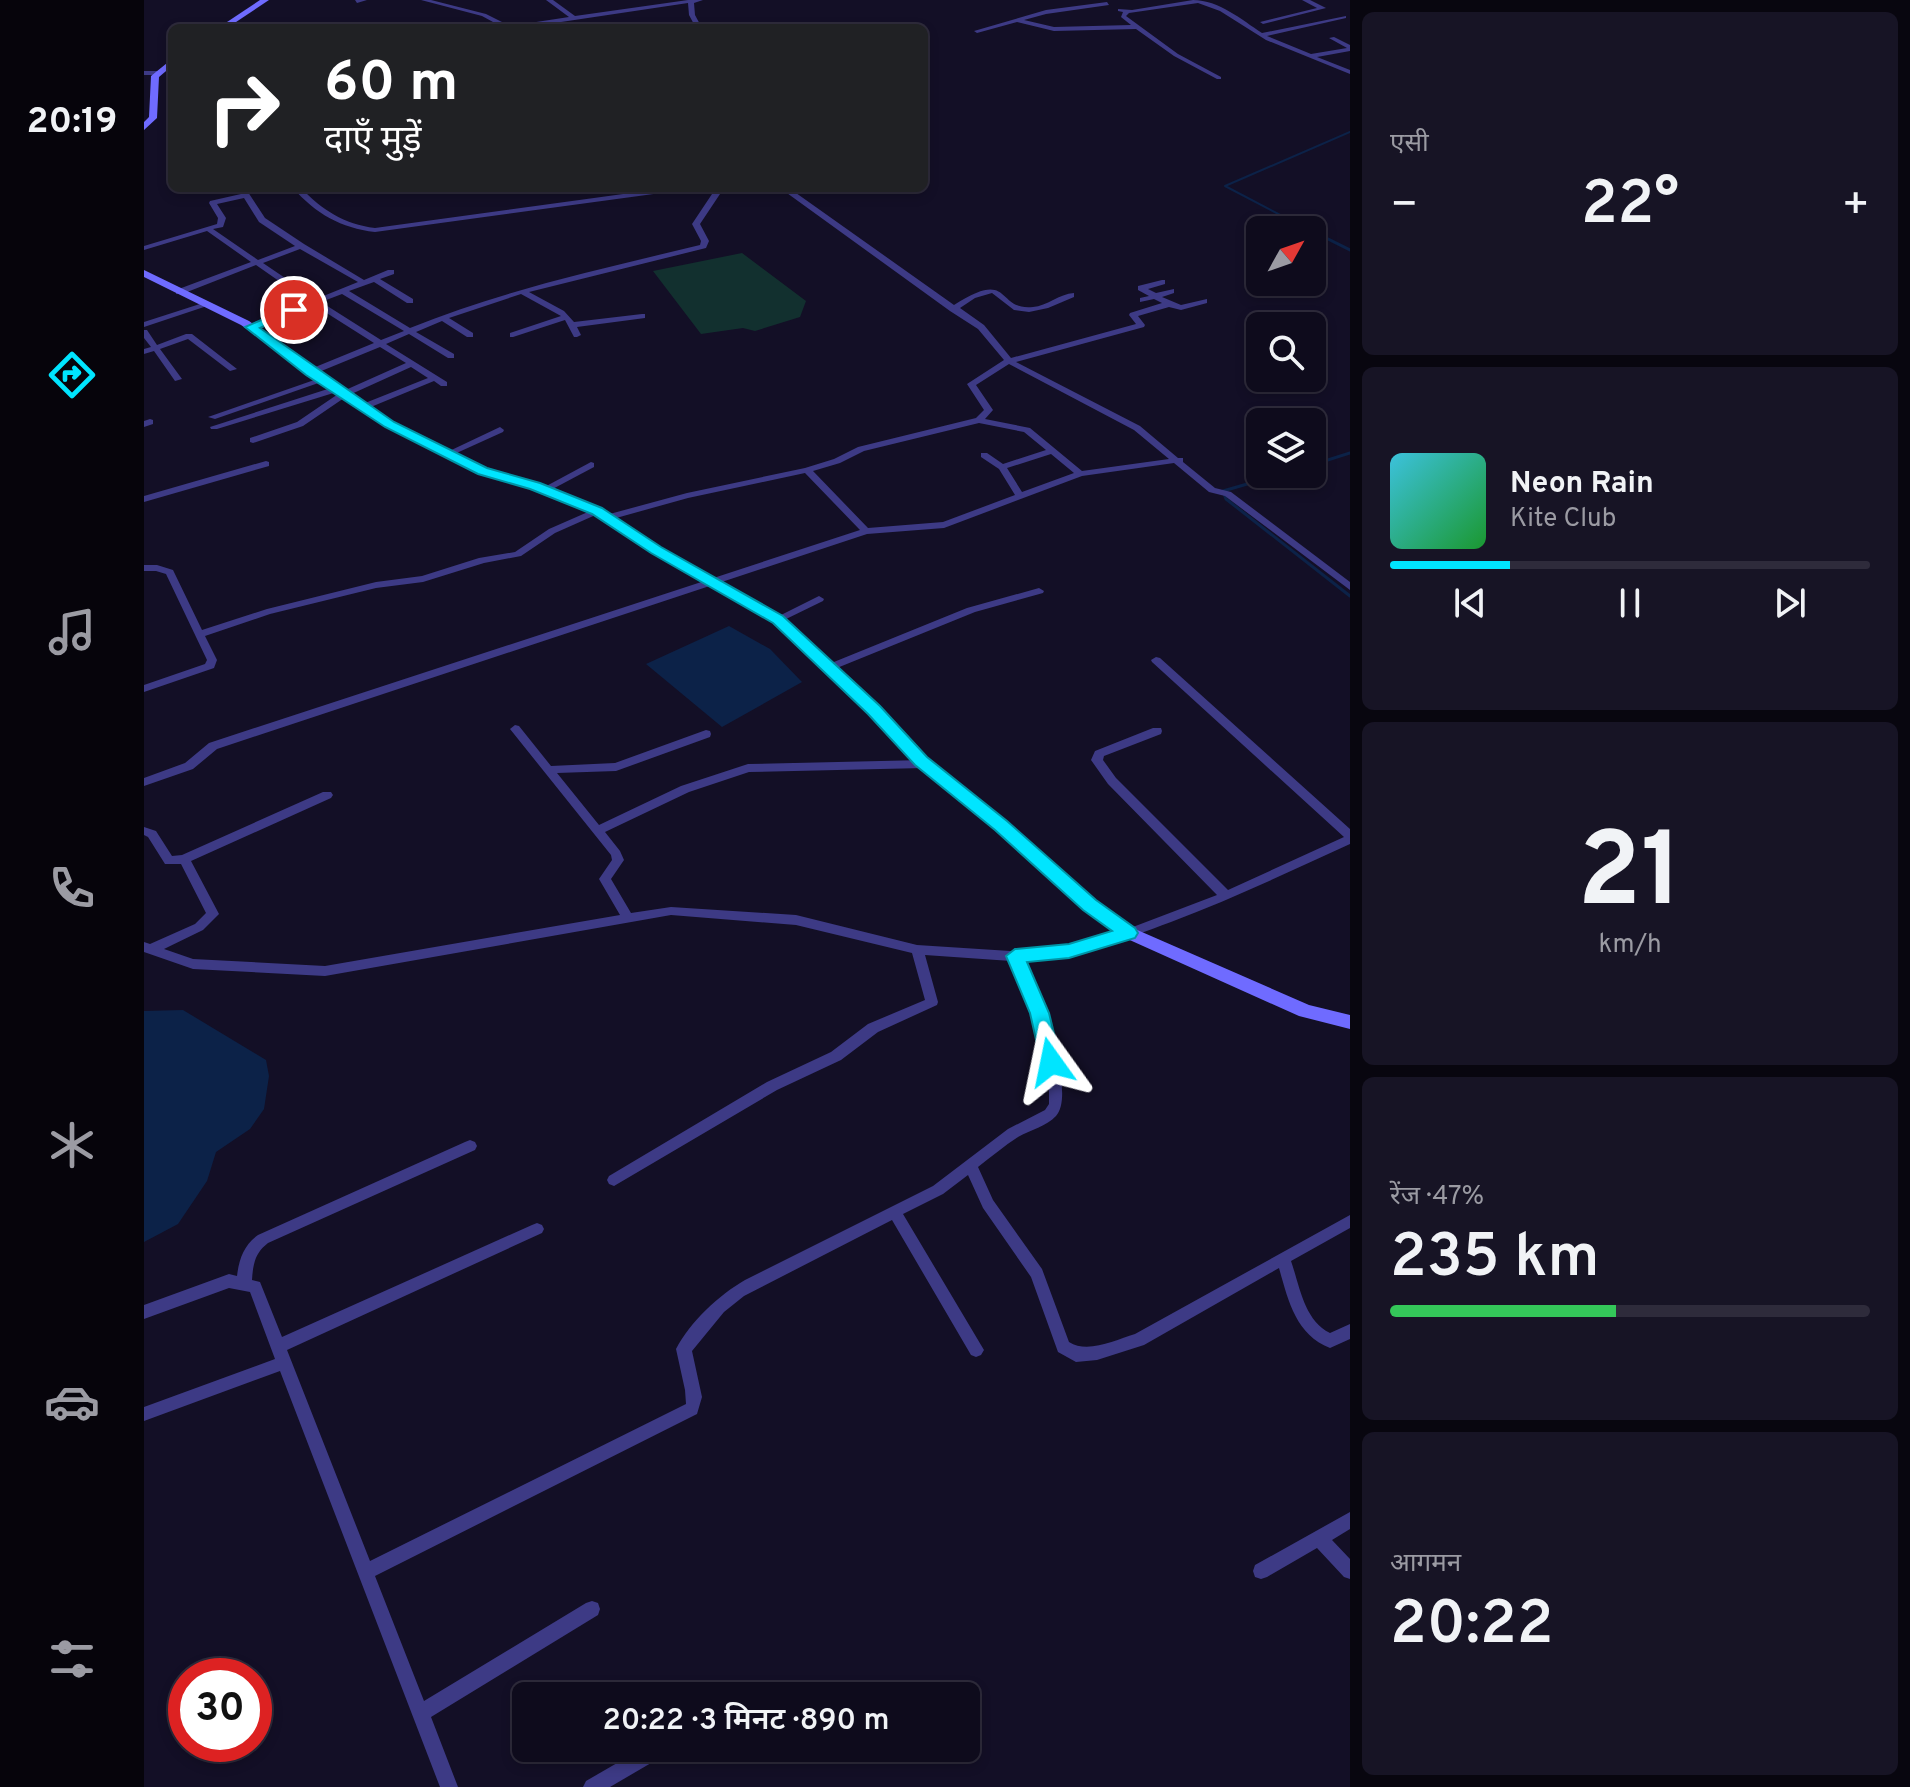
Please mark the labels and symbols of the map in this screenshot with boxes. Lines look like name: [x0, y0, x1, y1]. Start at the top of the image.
north arrow: [1246, 216, 1326, 296]
pin: [260, 276, 328, 344]
position arrow: [1009, 1020, 1093, 1104]
speed limit sign: 30: [168, 1658, 272, 1762]

